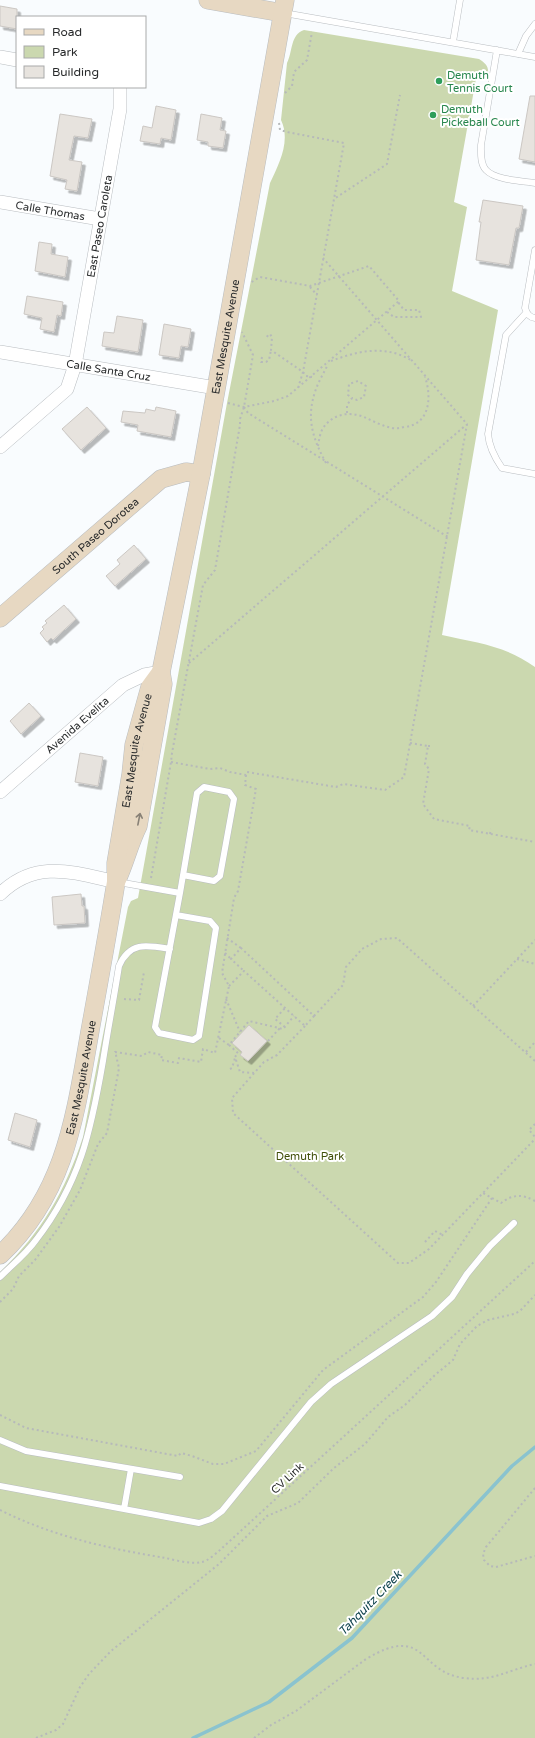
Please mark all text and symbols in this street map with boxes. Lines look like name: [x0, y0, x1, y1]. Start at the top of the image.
legend: [16, 16, 146, 88]
text: Road: [52, 25, 82, 39]
text: Park: [52, 45, 78, 59]
text: Building: [52, 65, 99, 79]
place label: Demuth Tennis Court: [447, 69, 513, 95]
marker: Demuth Tennis Court: [434, 76, 444, 86]
place label: Demuth Pickeball Court: [441, 103, 520, 129]
marker: Demuth Pickeball Court: [428, 110, 438, 120]
street label: East Paseo Caroleta: [85, 174, 115, 278]
street label: Calle Thomas: [15, 199, 86, 223]
street label: East Mesquite Avenue: [209, 278, 242, 395]
street label: Calle Santa Cruz: [65, 357, 152, 384]
street label: South Paseo Dorotea: [50, 495, 142, 577]
street label: East Mesquite Avenue: [119, 692, 155, 809]
street label: Avenida Evelita: [43, 694, 112, 757]
one-way arrow: [135, 813, 143, 826]
street label: East Mesquite Avenue: [63, 1019, 99, 1136]
park label: Demuth Park: [276, 1150, 344, 1163]
street label: CV Link: [268, 1460, 306, 1497]
water label: Tahquitz Creek: [336, 1567, 405, 1638]

